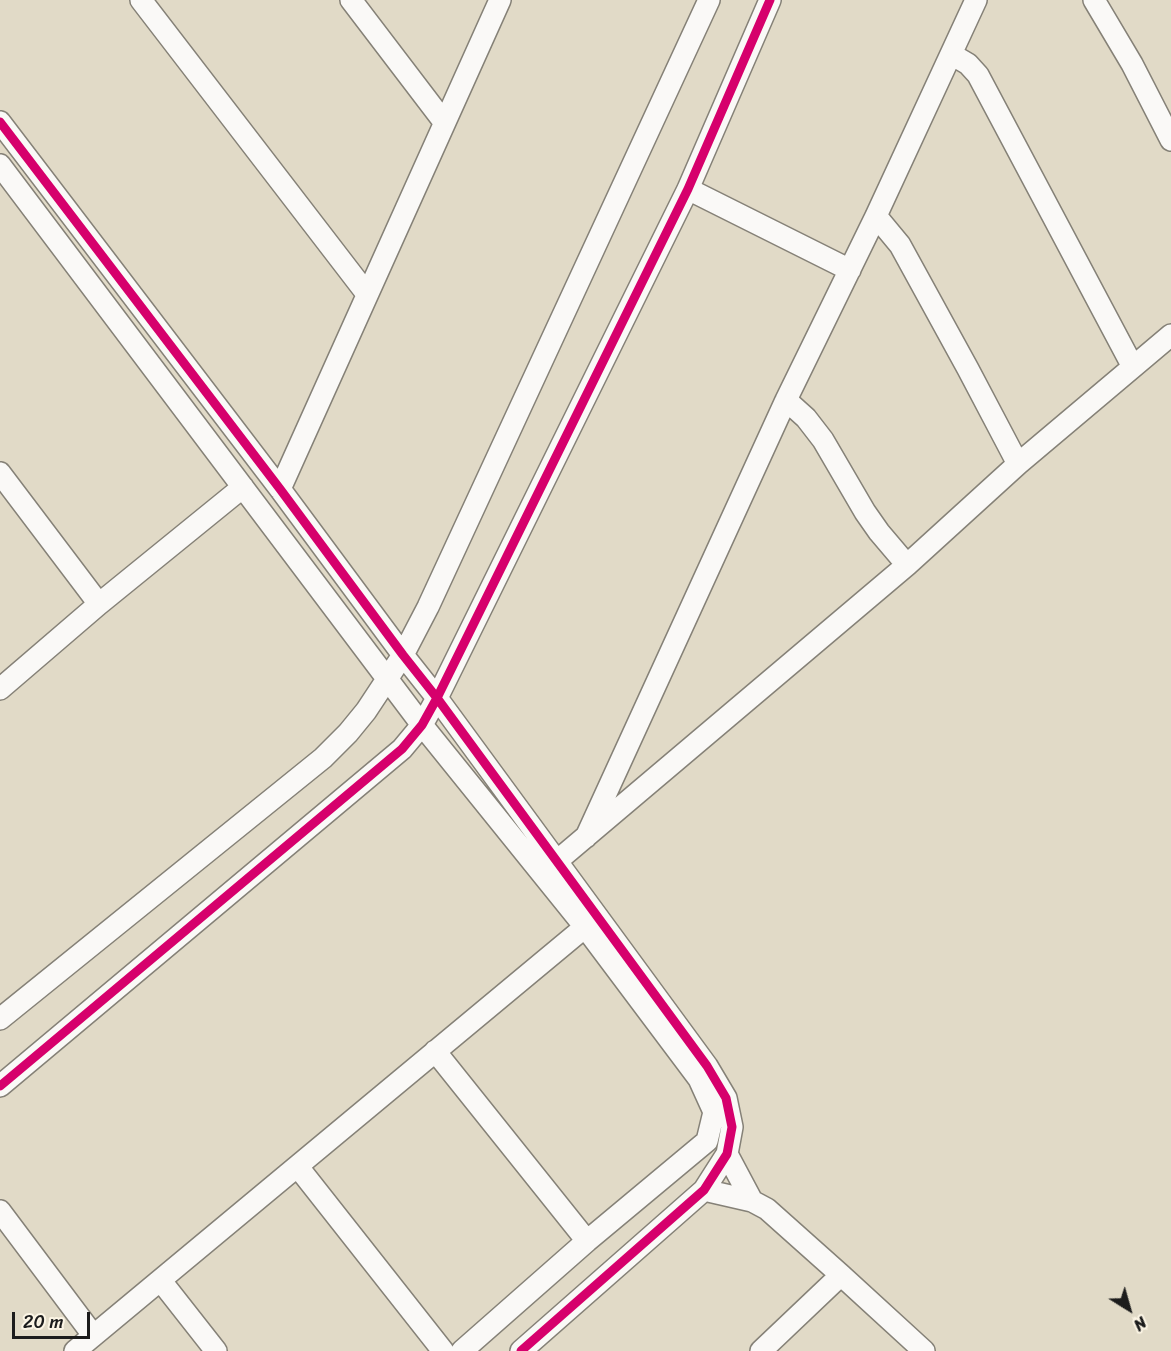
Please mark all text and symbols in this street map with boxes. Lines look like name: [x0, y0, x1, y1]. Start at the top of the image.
north arrow: [1099, 1279, 1159, 1339]
scale bar: [15, 1300, 93, 1338]
text: 20 m: [23, 1306, 63, 1338]
text: N: [1127, 1309, 1153, 1339]

